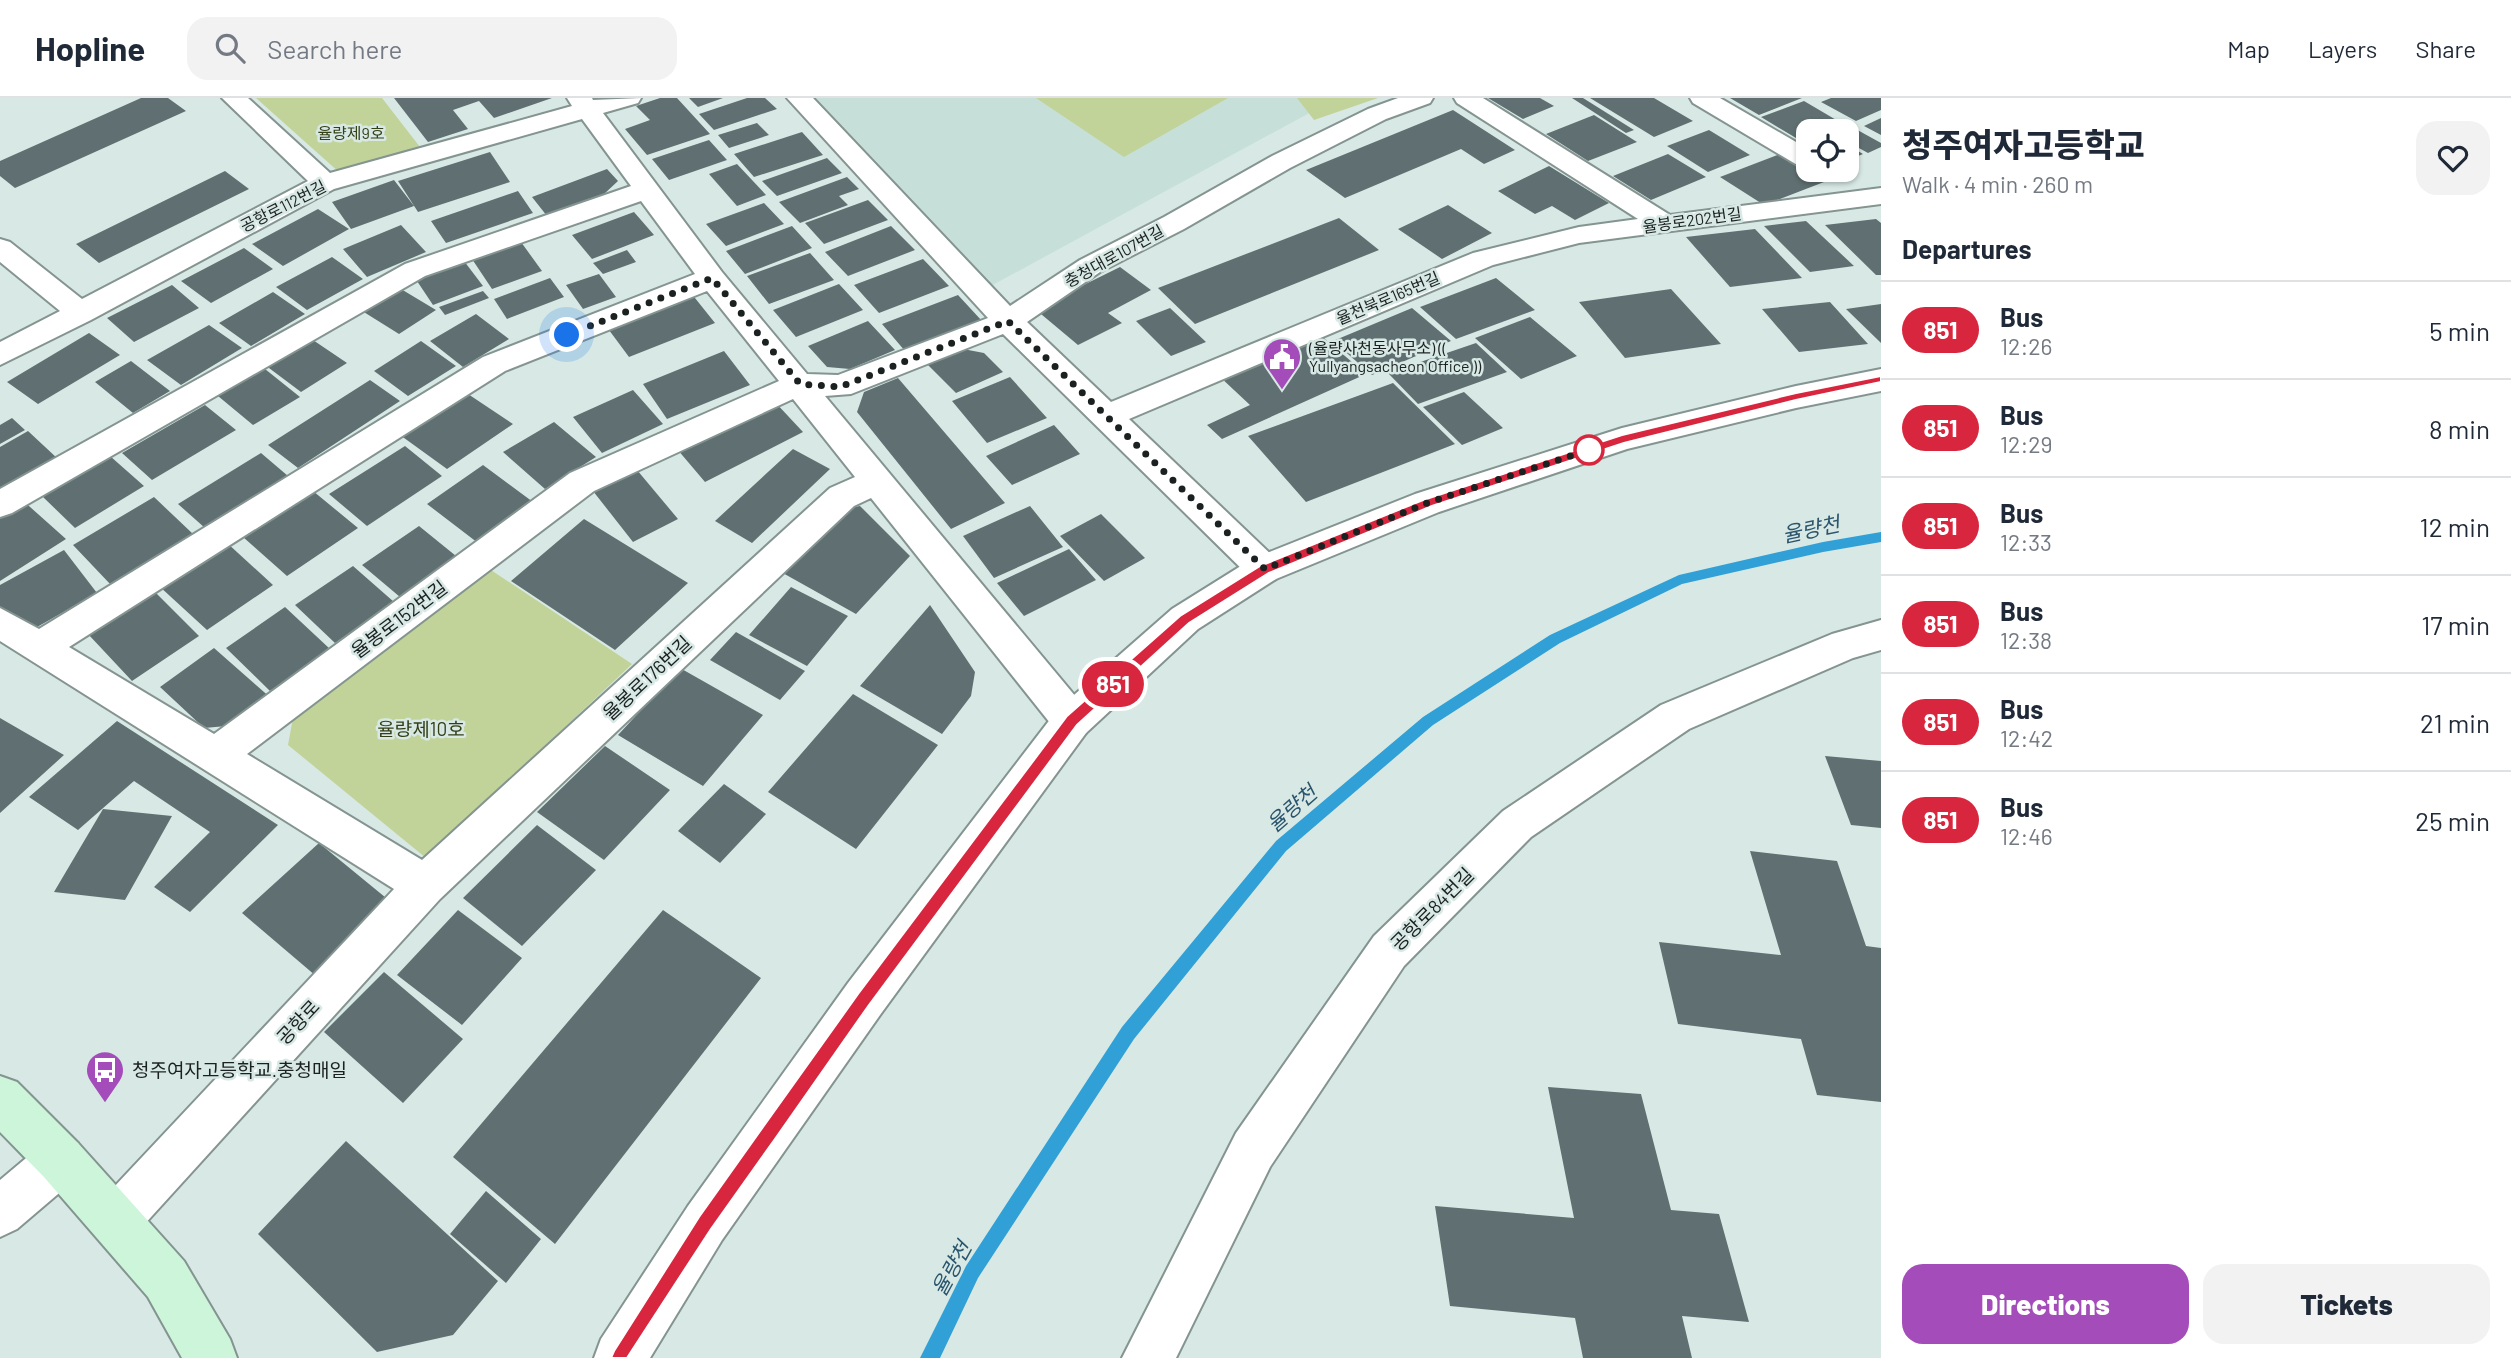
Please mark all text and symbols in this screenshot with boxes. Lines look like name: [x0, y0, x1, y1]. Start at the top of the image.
search box: [187, 17, 677, 80]
text: Hopline: [35, 28, 145, 68]
icon: search: [211, 29, 249, 67]
text: Search here: [267, 33, 402, 64]
text: Map: [2227, 34, 2270, 63]
text: Layers: [2308, 34, 2377, 63]
text: Share: [2415, 34, 2476, 63]
map controls: [1796, 119, 1859, 182]
button: locate: [1796, 119, 1859, 182]
button: heart: [2416, 121, 2490, 195]
park label: 율량제9호: [317, 123, 385, 142]
text: 청주여자고등학교: [1902, 124, 2145, 164]
text: Walk · 4 min · 260 m: [1902, 170, 2093, 198]
street label: 공항로112번길: [237, 176, 329, 235]
street label: 율봉로202번길: [1641, 203, 1743, 236]
street label: 충청대로107번길: [1061, 220, 1167, 291]
text: Departures: [1902, 233, 2032, 264]
street label: 율천북로165번길: [1333, 267, 1442, 328]
text: Bus: [2000, 301, 2043, 332]
text: 851: [1923, 315, 1958, 344]
text: 5 min: [2429, 315, 2490, 346]
your location: [549, 317, 584, 352]
text: 12:26: [2000, 332, 2052, 360]
public building icon: (율량사천동사무소) (( Yullyangsacheon Office )): [1261, 336, 1303, 391]
place label: (율량사천동사무소) (( Yullyangsacheon Office )): [1308, 338, 1482, 375]
text: Bus: [2000, 399, 2043, 430]
text: 851: [1923, 413, 1958, 442]
text: 8 min: [2429, 413, 2490, 444]
text: 12:29: [2000, 430, 2053, 458]
unlabelled marker: [1574, 435, 1604, 465]
text: Bus: [2000, 497, 2043, 528]
water label: 율량천: [1780, 510, 1844, 547]
text: 851: [1923, 511, 1958, 540]
text: 12 min: [2420, 511, 2490, 542]
text: 12:33: [2000, 528, 2052, 556]
street label: 율봉로152번길: [346, 575, 451, 662]
text: Bus: [2000, 595, 2043, 626]
text: 851: [1923, 609, 1958, 638]
text: 17 min: [2421, 609, 2490, 640]
text: 12:38: [2000, 626, 2052, 654]
street label: 율봉로176번길: [598, 631, 696, 725]
line badge: 851: [1073, 661, 1153, 707]
text: 851: [1096, 669, 1130, 698]
text: Bus: [2000, 693, 2043, 724]
text: 851: [1923, 707, 1958, 736]
text: 21 min: [2420, 707, 2490, 738]
park label: 율량제10호: [377, 717, 465, 740]
text: 12:42: [2000, 724, 2053, 752]
water label: 율량천: [1261, 778, 1323, 836]
text: Bus: [2000, 791, 2043, 822]
text: 851: [1923, 805, 1958, 834]
text: 25 min: [2415, 805, 2490, 836]
text: 12:46: [2000, 822, 2053, 850]
street label: 공항로84번길: [1385, 862, 1478, 955]
street label: 공항로: [271, 995, 324, 1049]
bus stop icon: 청주여자고등학교.충청매일: [84, 1049, 126, 1104]
place label: 청주여자고등학교.충청매일: [132, 1058, 347, 1081]
water label: 율량천: [926, 1235, 977, 1300]
button: Directions: [1902, 1264, 2189, 1344]
button: Tickets: [2203, 1264, 2490, 1344]

